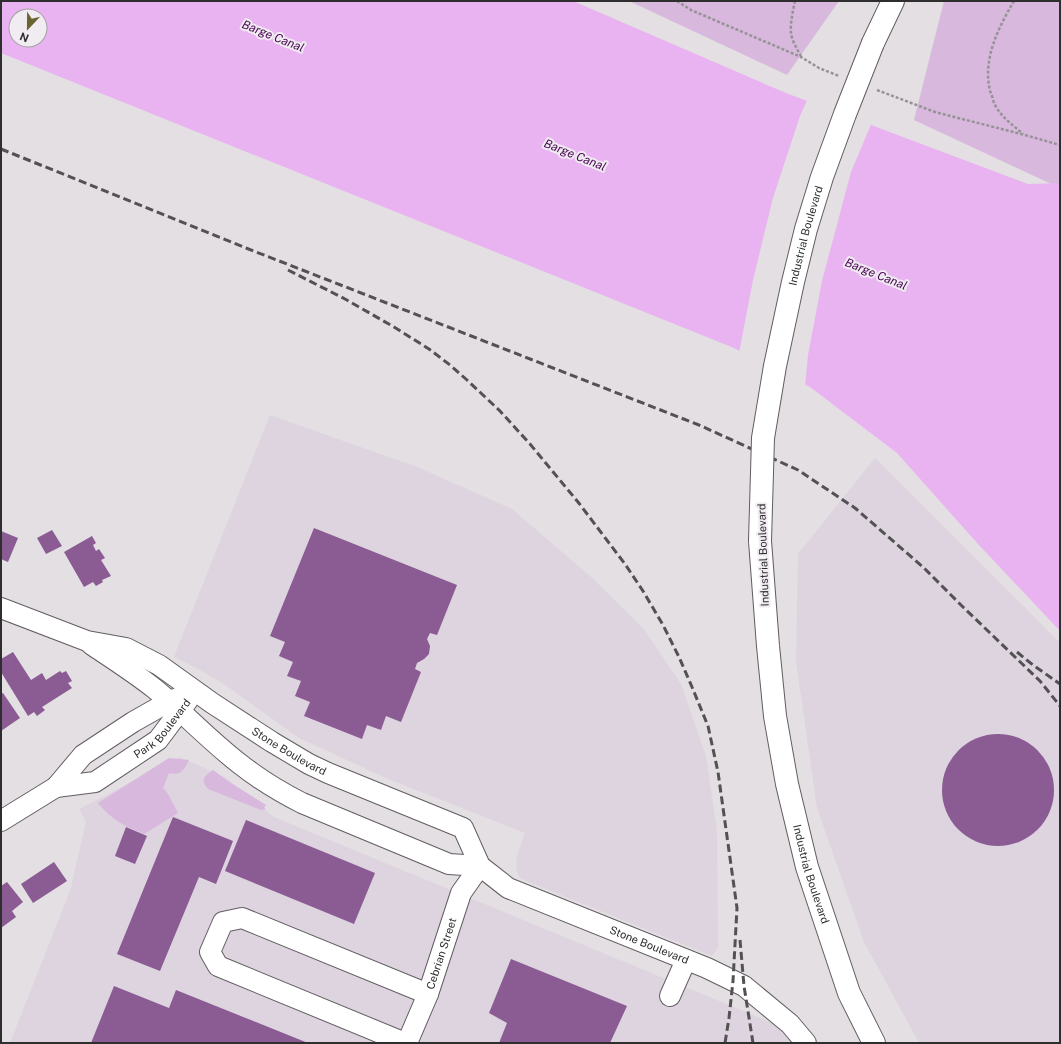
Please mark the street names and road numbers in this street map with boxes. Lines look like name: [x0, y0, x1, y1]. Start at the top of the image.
street label: Industrial Boulevard: [786, 184, 825, 287]
street label: Industrial Boulevard: [755, 503, 771, 607]
street label: Park Boulevard: [131, 697, 193, 760]
street label: Stone Boulevard: [250, 725, 328, 777]
street label: Industrial Boulevard: [791, 823, 831, 925]
street label: Cebrian Street: [424, 916, 459, 991]
street label: Stone Boulevard: [608, 924, 691, 966]

